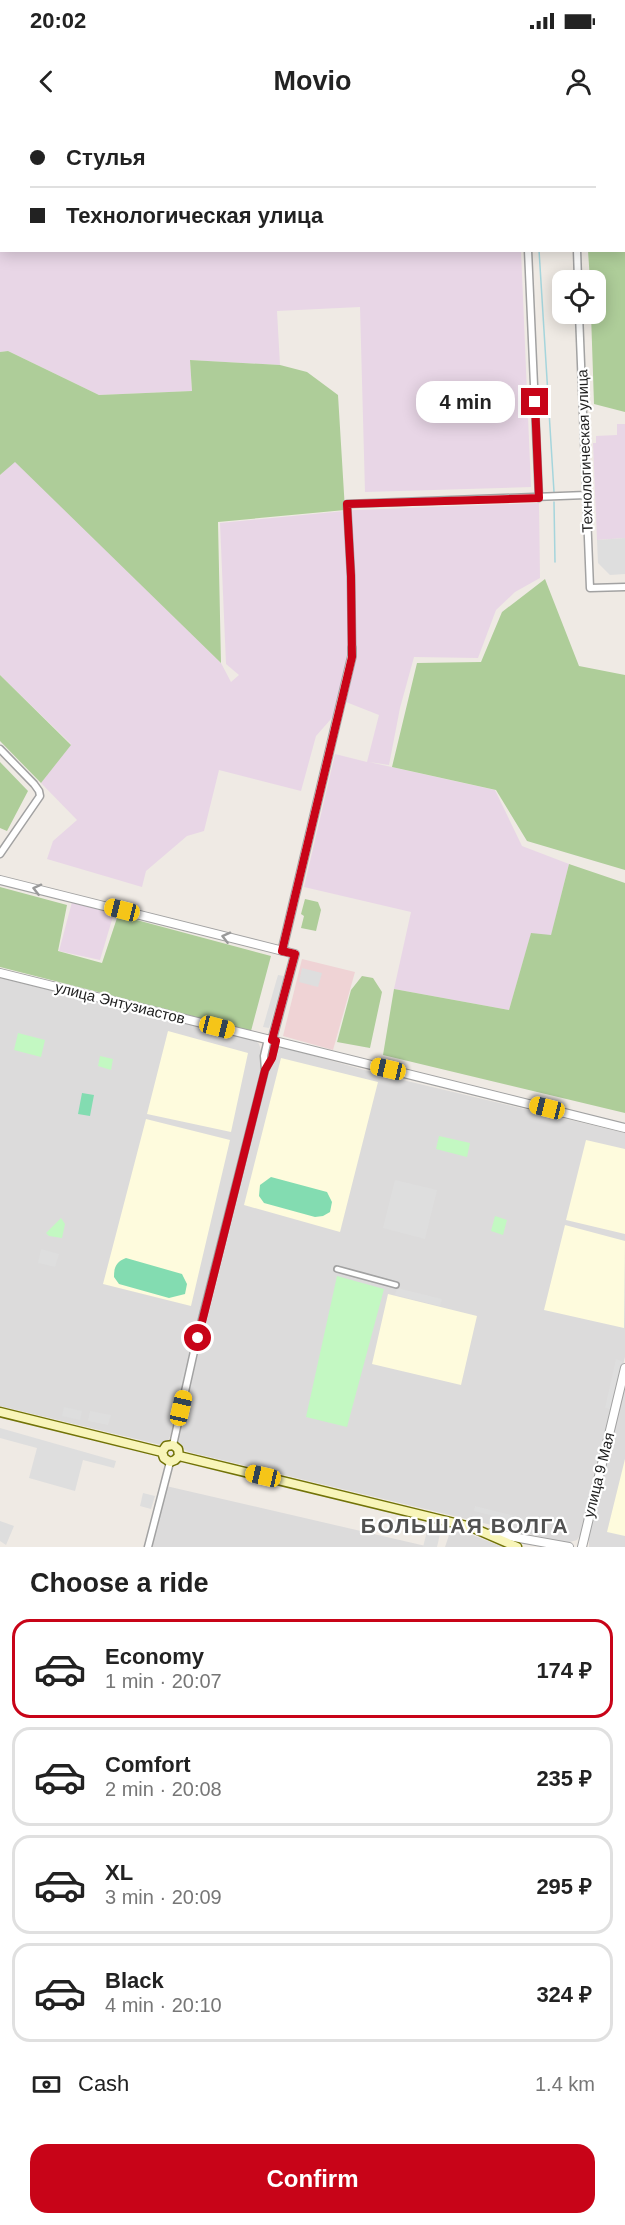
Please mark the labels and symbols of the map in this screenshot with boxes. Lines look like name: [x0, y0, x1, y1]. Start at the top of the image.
street label: Технологическая улица: [573, 368, 596, 533]
callout: 4 min: [415, 381, 514, 423]
route end: [521, 388, 548, 415]
one-way arrow: [32, 884, 42, 897]
car: [102, 897, 142, 923]
one-way arrow: [221, 931, 231, 944]
street label: улица Энтузиастов: [53, 978, 187, 1027]
car: [197, 1014, 237, 1040]
car: [368, 1056, 408, 1082]
car: [527, 1095, 567, 1121]
route start: [184, 1324, 211, 1351]
car: [168, 1388, 194, 1428]
street label: улица 9 Мая: [580, 1431, 617, 1519]
car: [243, 1463, 283, 1489]
district label: БОЛЬШАЯ ВОЛГА: [361, 1514, 569, 1537]

